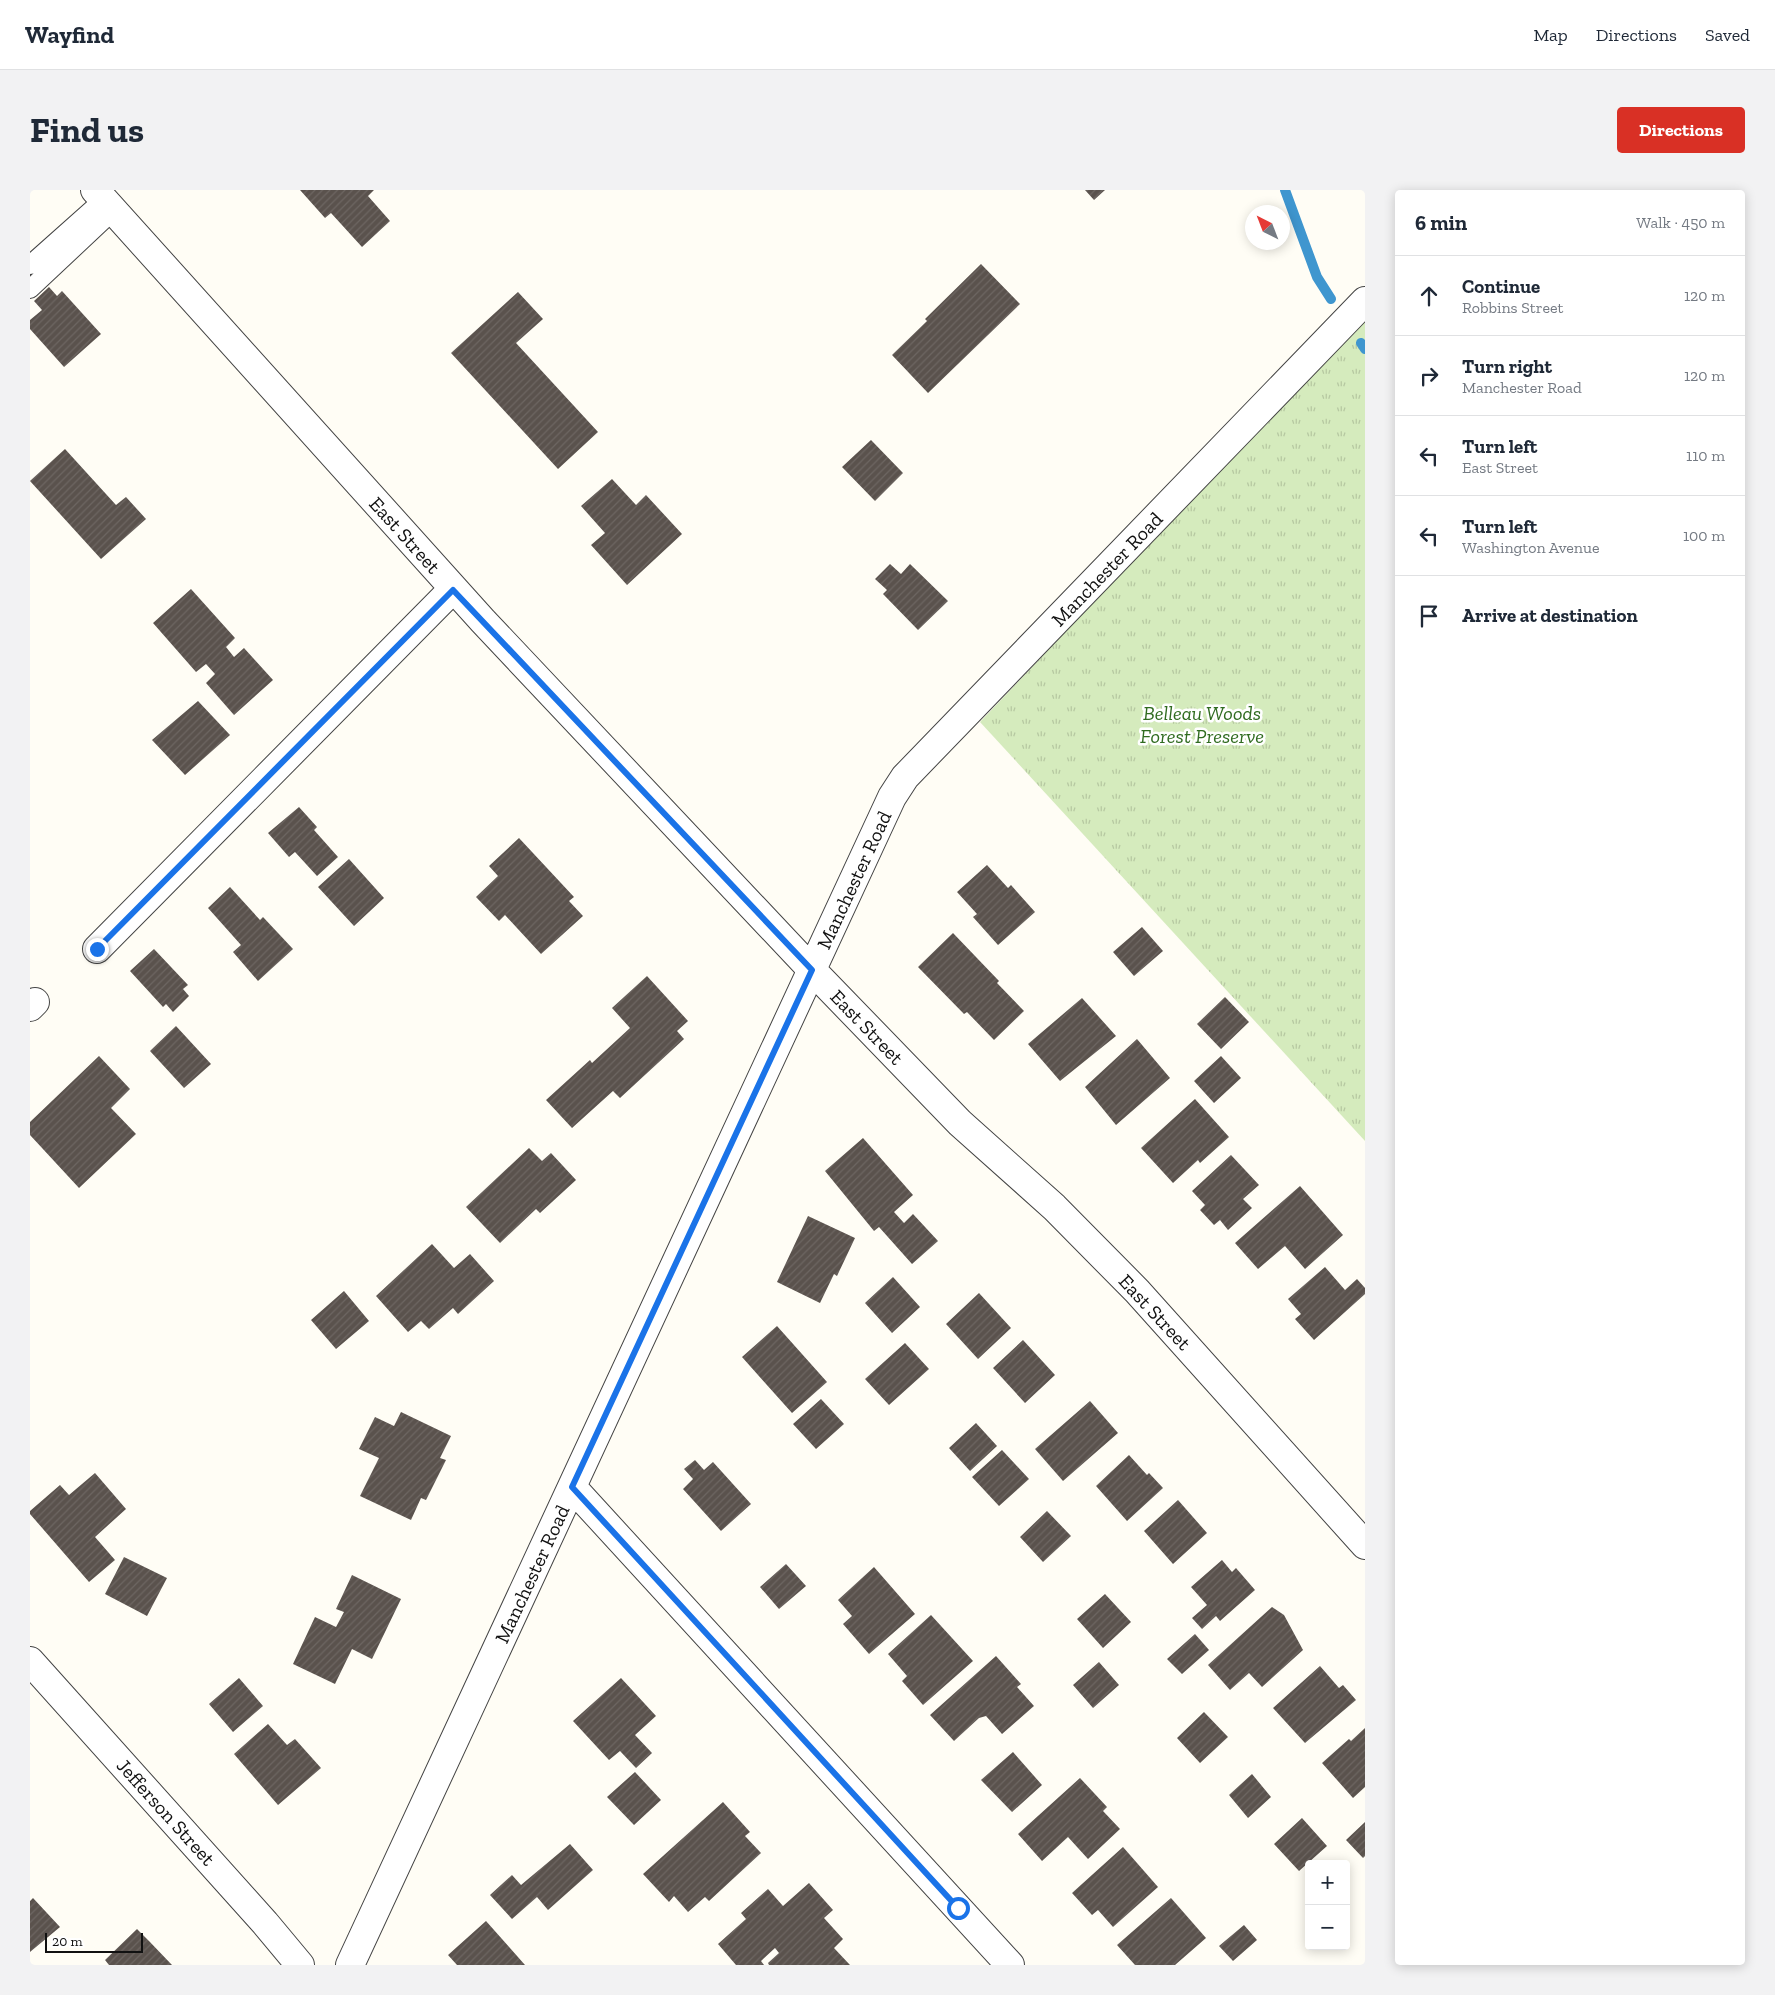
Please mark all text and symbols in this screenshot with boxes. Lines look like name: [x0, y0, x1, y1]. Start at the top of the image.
text: Wayfind: [25, 20, 114, 49]
text: Map: [1533, 24, 1568, 46]
text: Directions: [1596, 24, 1677, 46]
text: Saved: [1705, 24, 1750, 46]
button: Directions: [1617, 107, 1745, 153]
text: Find us: [30, 109, 144, 151]
north arrow: [1245, 205, 1290, 250]
text: 6 min: [1415, 210, 1467, 235]
text: Walk · 450 m: [1636, 213, 1725, 232]
text: Continue: [1462, 275, 1540, 298]
icon: ahead: [1415, 282, 1443, 310]
text: 120 m: [1684, 286, 1725, 305]
text: Robbins Street: [1462, 298, 1563, 317]
text: Turn right: [1462, 355, 1552, 378]
icon: right: [1415, 362, 1443, 390]
text: 120 m: [1684, 366, 1725, 385]
text: Manchester Road: [1462, 378, 1582, 397]
text: Turn left: [1462, 435, 1537, 458]
icon: left: [1415, 442, 1443, 470]
text: 110 m: [1686, 446, 1725, 465]
text: East Street: [1462, 458, 1538, 477]
street label: East Street: [364, 492, 446, 579]
street label: Manchester Road: [1046, 507, 1168, 631]
text: Turn left: [1462, 515, 1537, 538]
icon: left: [1415, 522, 1443, 550]
text: 100 m: [1683, 526, 1725, 545]
text: Washington Avenue: [1462, 538, 1600, 557]
icon: arrive: [1415, 602, 1443, 630]
text: Arrive at destination: [1462, 604, 1638, 627]
park label: Belleau Woods Forest Preserve: [1140, 701, 1264, 748]
street label: Manchester Road: [812, 807, 896, 953]
route end: [86, 938, 109, 961]
street label: East Street: [825, 985, 909, 1070]
street label: East Street: [1114, 1269, 1197, 1355]
street label: Manchester Road: [490, 1501, 574, 1647]
street label: Jefferson Street: [112, 1754, 221, 1871]
map controls: [1305, 1860, 1350, 1950]
button: +: [1305, 1860, 1350, 1905]
route start: [947, 1897, 970, 1920]
button: −: [1305, 1905, 1350, 1950]
scale bar: [45, 1930, 142, 1953]
text: 20 m: [52, 1933, 83, 1950]

